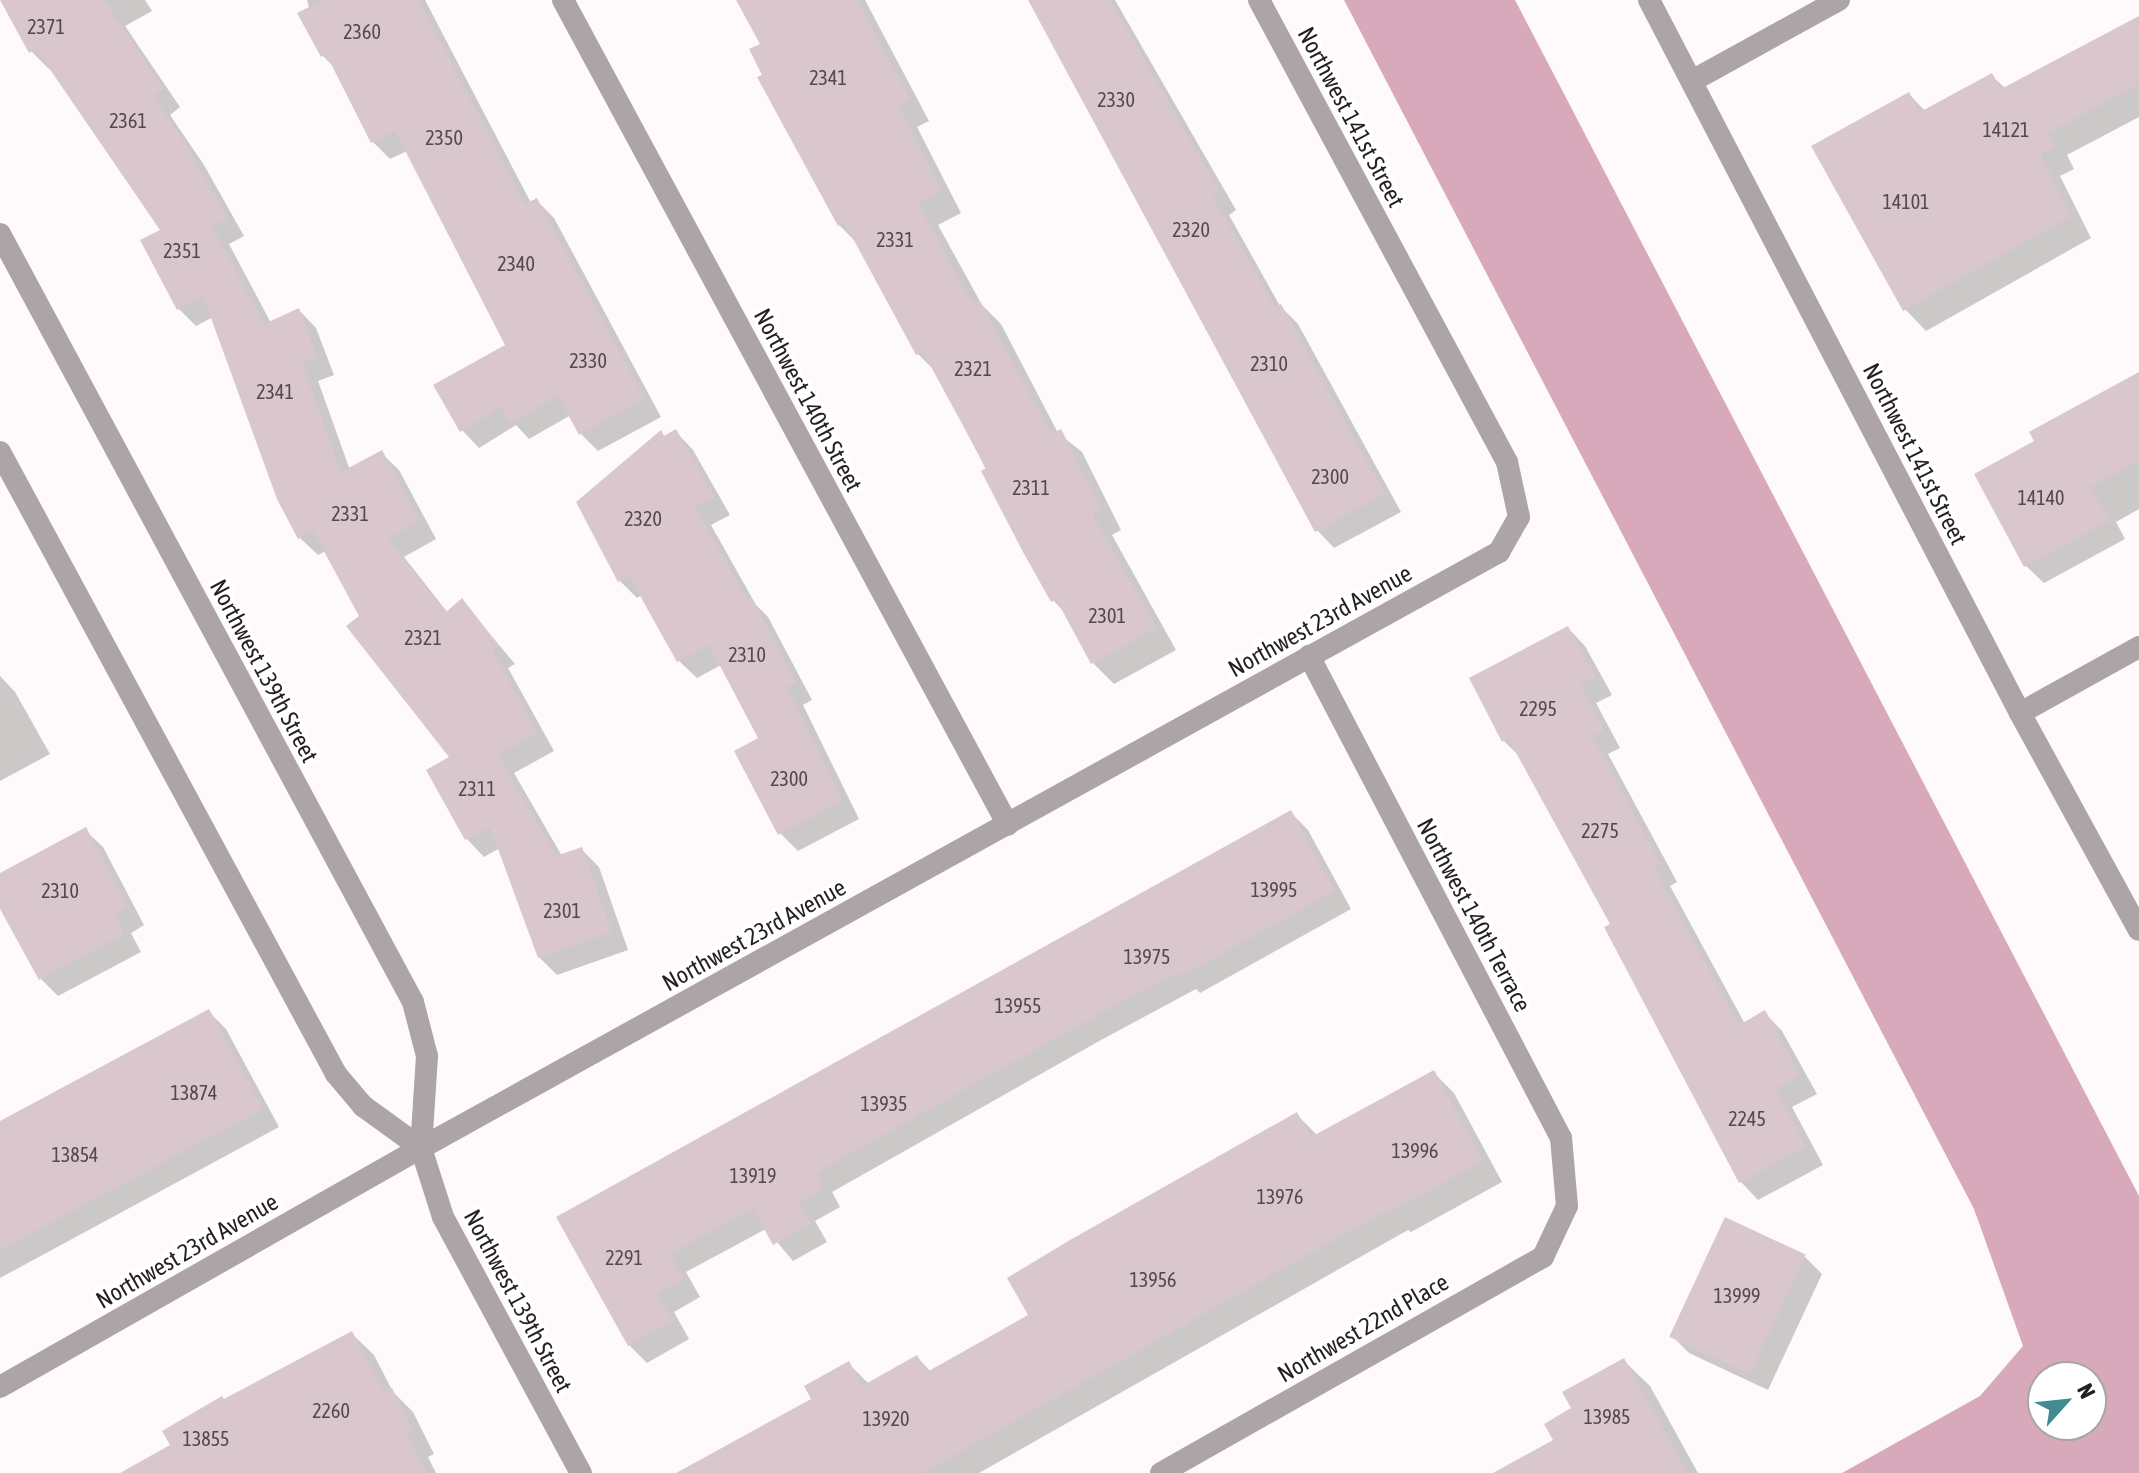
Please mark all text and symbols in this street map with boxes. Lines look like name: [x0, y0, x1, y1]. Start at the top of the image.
house number: 2371: [27, 14, 65, 38]
house number: 2360: [343, 19, 381, 43]
street label: Northwest 141st Street: [1291, 22, 1411, 212]
house number: 2341: [809, 65, 847, 89]
house number: 2330: [1097, 87, 1135, 111]
house number: 2361: [109, 108, 147, 132]
house number: 14121: [1983, 117, 2029, 141]
house number: 2350: [425, 125, 463, 149]
house number: 14101: [1883, 189, 1929, 213]
house number: 2320: [1172, 217, 1210, 241]
house number: 2331: [876, 227, 914, 251]
house number: 2351: [163, 238, 201, 262]
house number: 2340: [497, 251, 535, 275]
street label: Northwest 140th Street: [748, 304, 868, 496]
house number: 2330: [569, 348, 607, 372]
house number: 2310: [1250, 351, 1288, 375]
house number: 2321: [954, 356, 992, 380]
street label: Northwest 141st Street: [1857, 359, 1973, 549]
house number: 2341: [256, 379, 294, 403]
house number: 2300: [1311, 464, 1349, 488]
house number: 2311: [1012, 475, 1050, 499]
house number: 14140: [2018, 485, 2064, 509]
house number: 2331: [331, 501, 369, 525]
house number: 2320: [624, 506, 662, 530]
street label: Northwest 23rd Avenue: [1223, 559, 1417, 683]
street label: Northwest 139th Street: [204, 575, 324, 767]
house number: 2301: [1088, 603, 1126, 627]
house number: 2321: [404, 625, 442, 649]
house number: 2310: [728, 642, 766, 666]
house number: 2295: [1519, 696, 1557, 720]
house number: 2300: [770, 766, 808, 790]
house number: 2311: [458, 776, 496, 800]
street label: Northwest 140th Terrace: [1411, 813, 1537, 1017]
house number: 2275: [1581, 818, 1619, 842]
street label: Northwest 23rd Avenue: [657, 873, 851, 997]
house number: 13995: [1251, 877, 1297, 901]
house number: 2310: [41, 878, 79, 902]
house number: 2301: [543, 898, 581, 922]
house number: 13975: [1124, 944, 1170, 968]
house number: 13955: [995, 993, 1041, 1017]
house number: 13874: [171, 1080, 217, 1104]
house number: 13935: [861, 1091, 907, 1115]
house number: 2245: [1728, 1106, 1766, 1130]
house number: 13996: [1392, 1138, 1438, 1162]
house number: 13854: [52, 1142, 98, 1166]
house number: 13919: [730, 1163, 776, 1187]
house number: 13976: [1257, 1184, 1303, 1208]
street label: Northwest 23rd Avenue: [91, 1187, 283, 1315]
street label: Northwest 139th Street: [458, 1205, 578, 1397]
house number: 2291: [605, 1245, 643, 1269]
house number: 13956: [1130, 1267, 1176, 1291]
street label: Northwest 22nd Place: [1272, 1267, 1454, 1389]
house number: 13999: [1714, 1283, 1760, 1307]
north arrow: [2027, 1361, 2107, 1441]
text: N: [2072, 1379, 2101, 1403]
house number: 2260: [312, 1398, 350, 1422]
house number: 13985: [1584, 1404, 1630, 1428]
house number: 13920: [863, 1406, 909, 1430]
house number: 13855: [183, 1426, 229, 1450]

